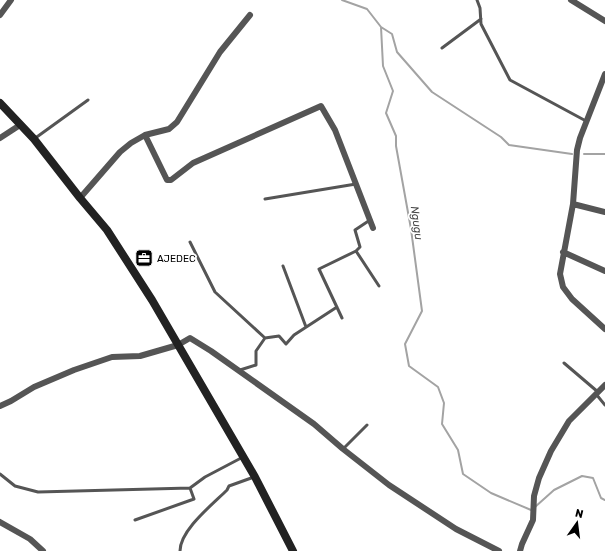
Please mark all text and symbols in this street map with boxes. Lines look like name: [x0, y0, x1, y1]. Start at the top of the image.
water label: Ngugu: [408, 205, 425, 241]
office icon: AJEDEC: [134, 248, 154, 268]
place label: AJEDEC: [157, 253, 196, 265]
north arrow: [557, 503, 597, 543]
text: N: [574, 507, 585, 521]

